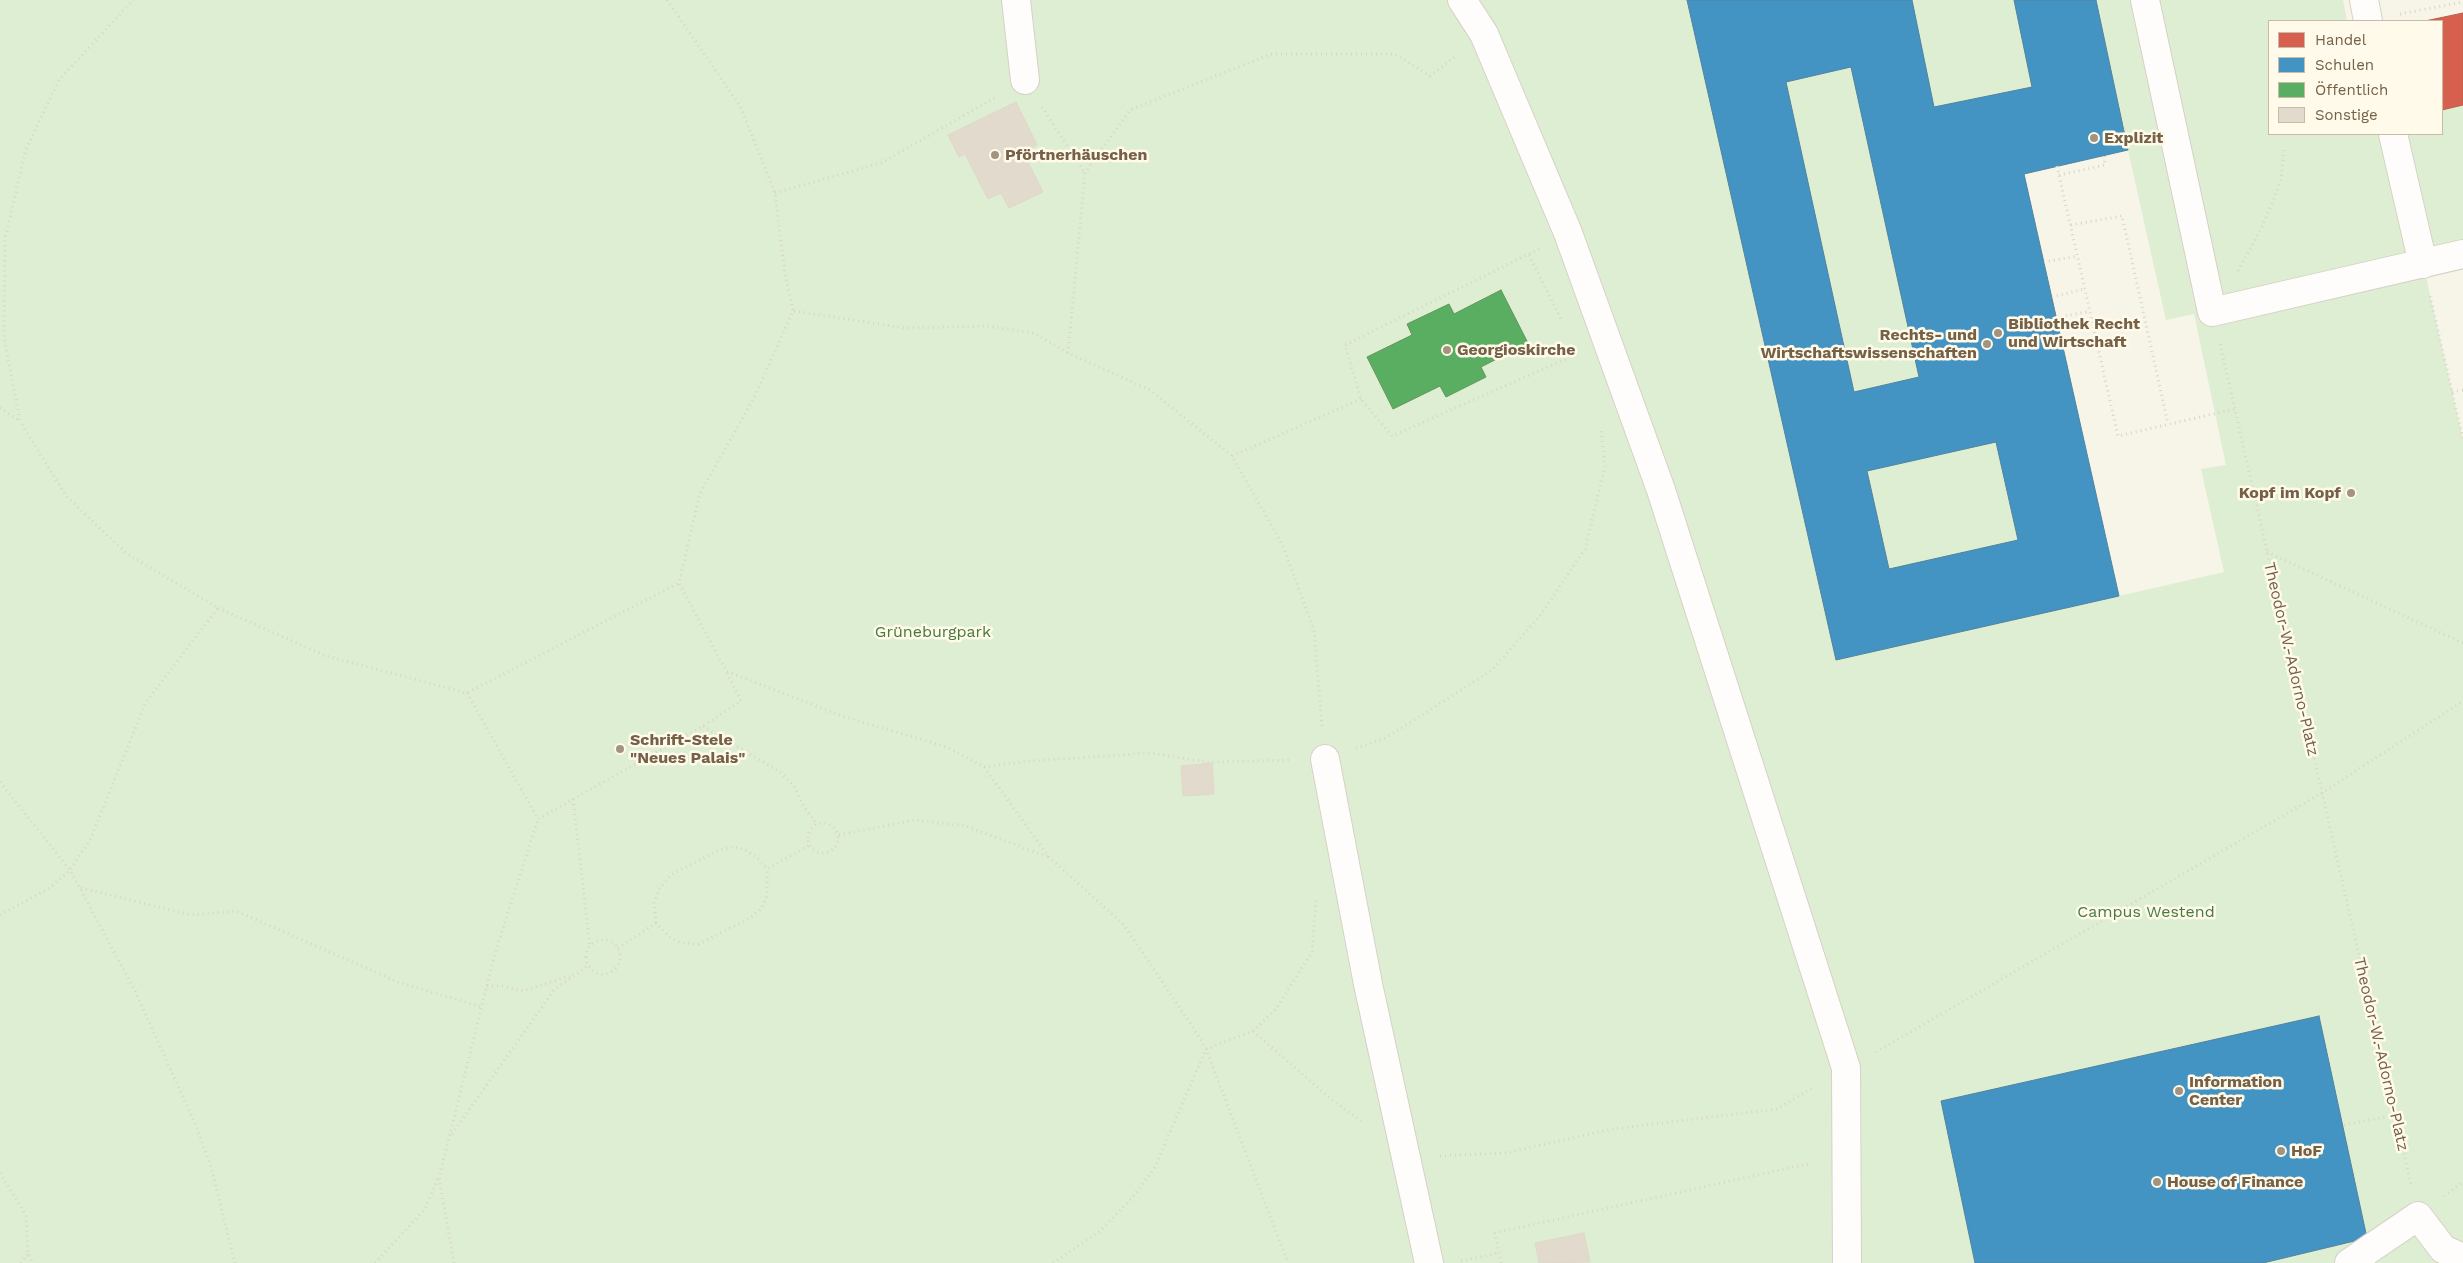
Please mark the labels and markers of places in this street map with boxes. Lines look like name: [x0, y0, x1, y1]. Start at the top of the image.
place label: Explizit: [2104, 128, 2163, 148]
marker: Explizit: [2088, 132, 2100, 144]
place label: Pförtnerhäuschen: [1005, 145, 1147, 165]
marker: Pförtnerhäuschen: [989, 149, 1001, 161]
place label: Bibliothek Recht und Wirtschaft: [2008, 314, 2140, 352]
place label: Rechts- und Wirtschaftswissenschaften: [1760, 325, 1977, 363]
marker: Bibliothek Recht und Wirtschaft: [1992, 327, 2004, 339]
marker: Rechts- und Wirtschaftswissenschaften: [1981, 338, 1993, 350]
place label: Georgioskirche: [1457, 340, 1576, 360]
marker: Georgioskirche: [1441, 344, 1453, 356]
place label: Kopf im Kopf: [2239, 483, 2341, 503]
marker: Kopf im Kopf: [2345, 487, 2357, 499]
place label: Schrift-Stele "Neues Palais": [630, 730, 745, 768]
marker: Schrift-Stele "Neues Palais": [614, 743, 626, 755]
place label: Information Center: [2189, 1072, 2282, 1110]
marker: Information Center: [2173, 1085, 2185, 1097]
place label: HoF: [2291, 1141, 2322, 1161]
marker: HoF: [2275, 1145, 2287, 1157]
place label: House of Finance: [2167, 1172, 2303, 1192]
marker: House of Finance: [2151, 1176, 2163, 1188]

